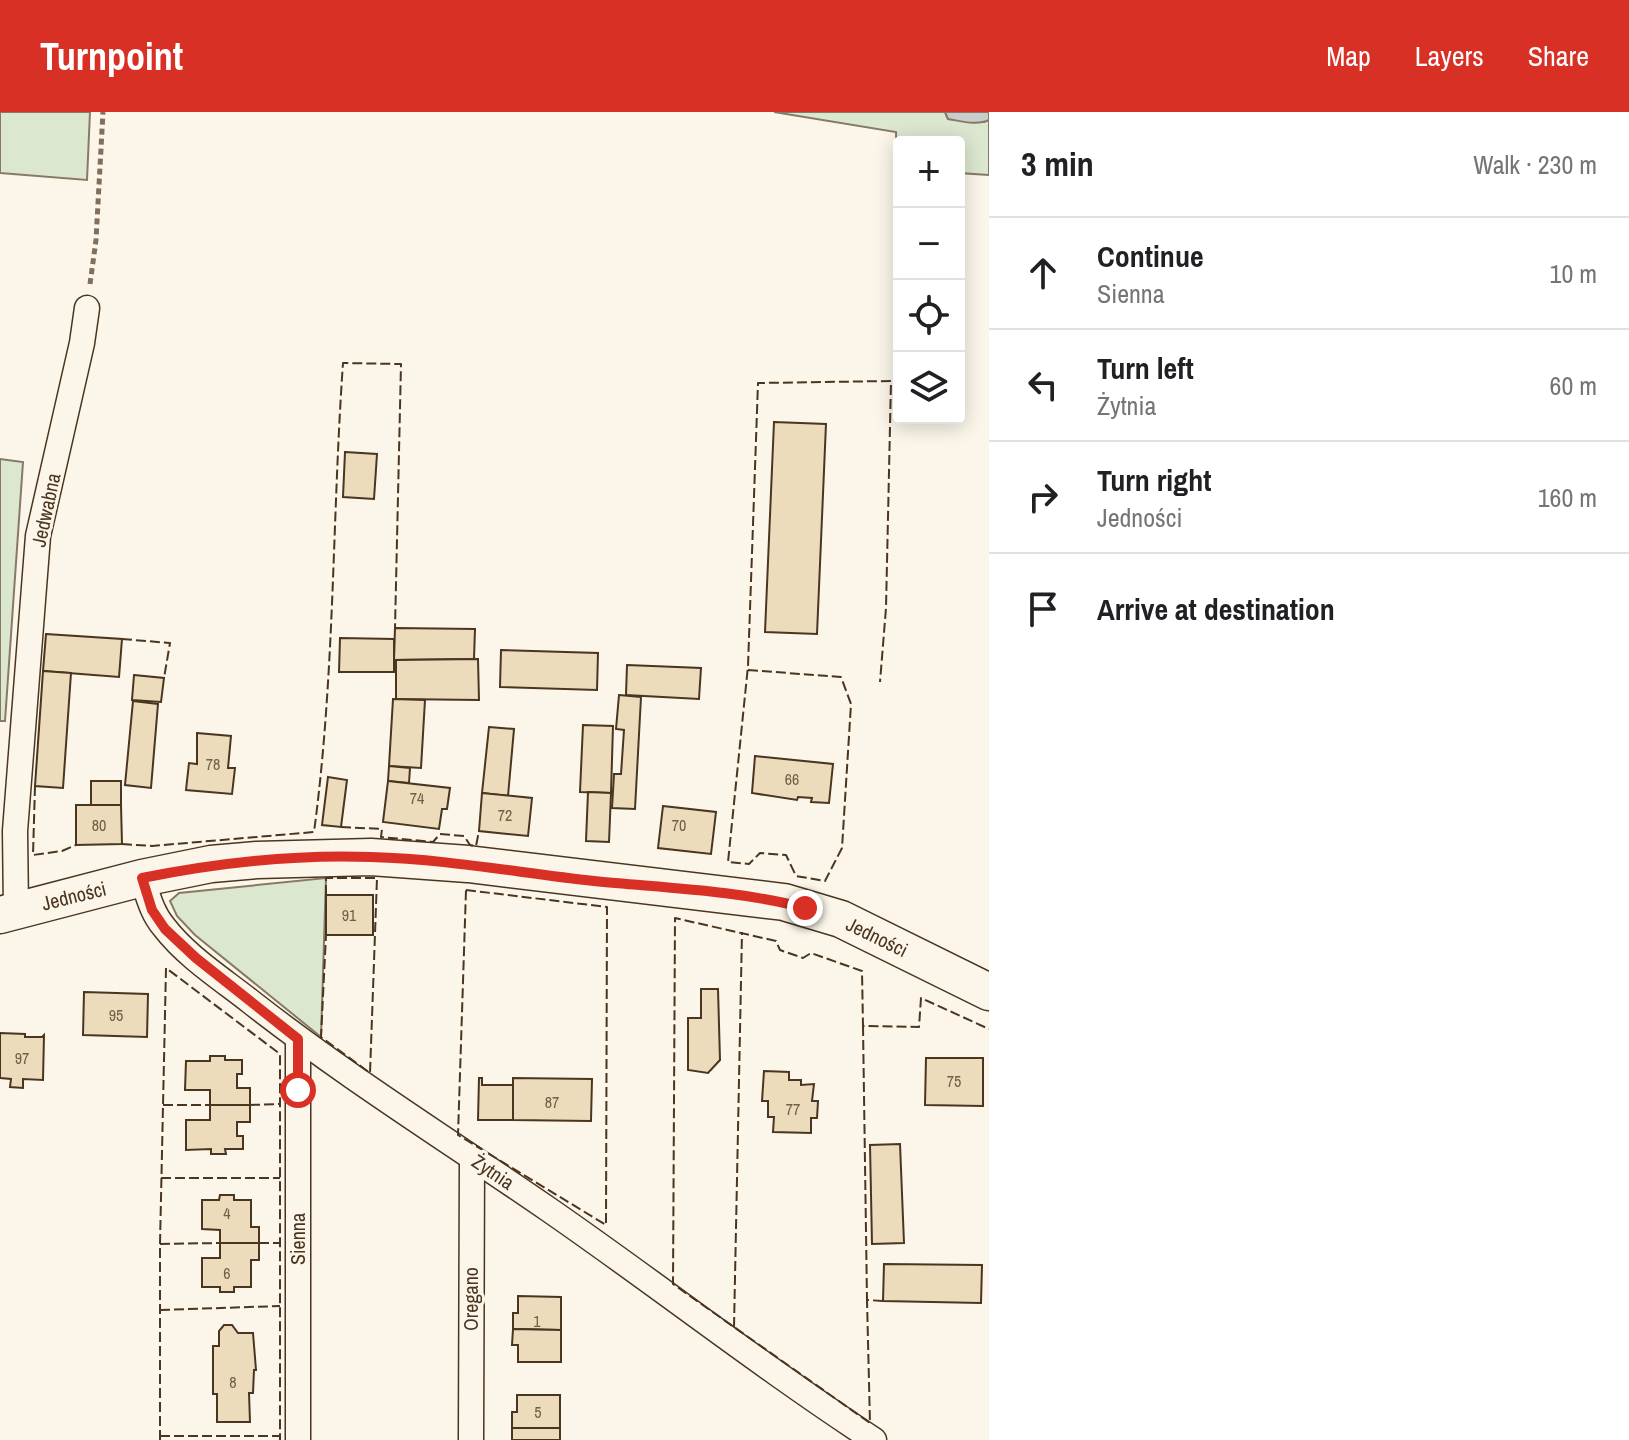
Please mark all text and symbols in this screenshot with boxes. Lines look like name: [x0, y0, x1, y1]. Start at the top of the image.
text: Turnpoint: [40, 31, 183, 82]
text: Map: [1326, 37, 1371, 75]
text: Layers: [1415, 37, 1484, 75]
text: Share: [1528, 37, 1589, 75]
map controls: [893, 136, 965, 424]
button: +: [893, 136, 965, 208]
text: 3 min: [1021, 141, 1094, 187]
text: Walk · 230 m: [1473, 147, 1597, 182]
button: −: [893, 208, 965, 280]
text: Continue: [1097, 236, 1204, 276]
icon: ahead: [1021, 251, 1065, 295]
text: 10 m: [1550, 256, 1597, 291]
text: Sienna: [1097, 276, 1165, 311]
button: locate: [893, 280, 965, 352]
text: Turn left: [1097, 348, 1194, 388]
button: layers: [893, 352, 965, 424]
icon: left: [1021, 363, 1065, 407]
text: 60 m: [1550, 368, 1597, 403]
text: Żytnia: [1097, 388, 1156, 423]
text: Turn right: [1097, 460, 1211, 500]
street label: Jedwabna: [25, 471, 66, 549]
icon: right: [1021, 475, 1065, 519]
text: 160 m: [1538, 480, 1597, 515]
text: Jedności: [1097, 500, 1182, 535]
icon: arrive: [1021, 587, 1065, 631]
text: Arrive at destination: [1097, 589, 1335, 629]
house number: 78: [206, 753, 220, 775]
house number: 66: [785, 768, 799, 790]
house number: 74: [410, 787, 424, 809]
house number: 72: [498, 804, 512, 826]
house number: 80: [92, 814, 106, 836]
house number: 70: [672, 814, 686, 836]
street label: Jedności: [39, 874, 109, 917]
route end: [787, 890, 823, 926]
house number: 91: [342, 904, 357, 926]
street label: Jedności: [842, 910, 913, 963]
house number: 95: [109, 1004, 123, 1026]
house number: 97: [15, 1047, 29, 1069]
house number: 75: [947, 1070, 961, 1092]
route start: [280, 1072, 316, 1108]
house number: 87: [545, 1091, 559, 1113]
house number: 77: [786, 1098, 800, 1120]
street label: Żytnia: [467, 1148, 520, 1196]
house number: 4: [223, 1202, 231, 1224]
street label: Sienna: [284, 1213, 311, 1265]
house number: 6: [223, 1262, 231, 1284]
street label: Oregano: [457, 1267, 484, 1331]
house number: 1: [533, 1310, 541, 1332]
house number: 8: [229, 1371, 237, 1393]
house number: 5: [534, 1401, 542, 1423]

